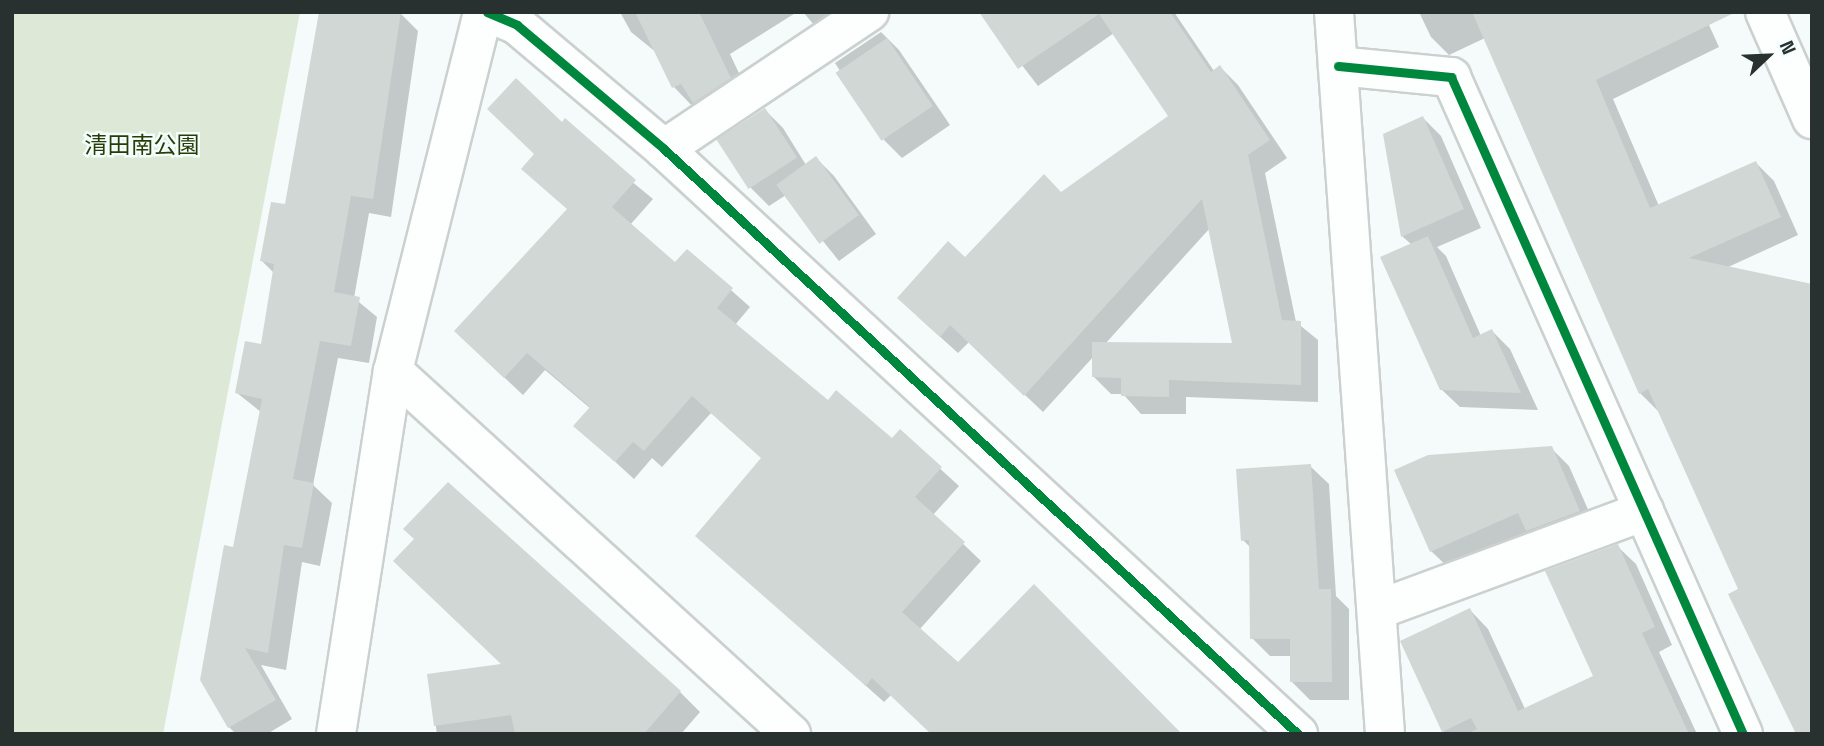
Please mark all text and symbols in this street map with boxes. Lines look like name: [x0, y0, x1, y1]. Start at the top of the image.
north arrow: [1733, 21, 1803, 91]
text: N: [1774, 37, 1802, 58]
park label: 清田南公園: [85, 131, 199, 159]

